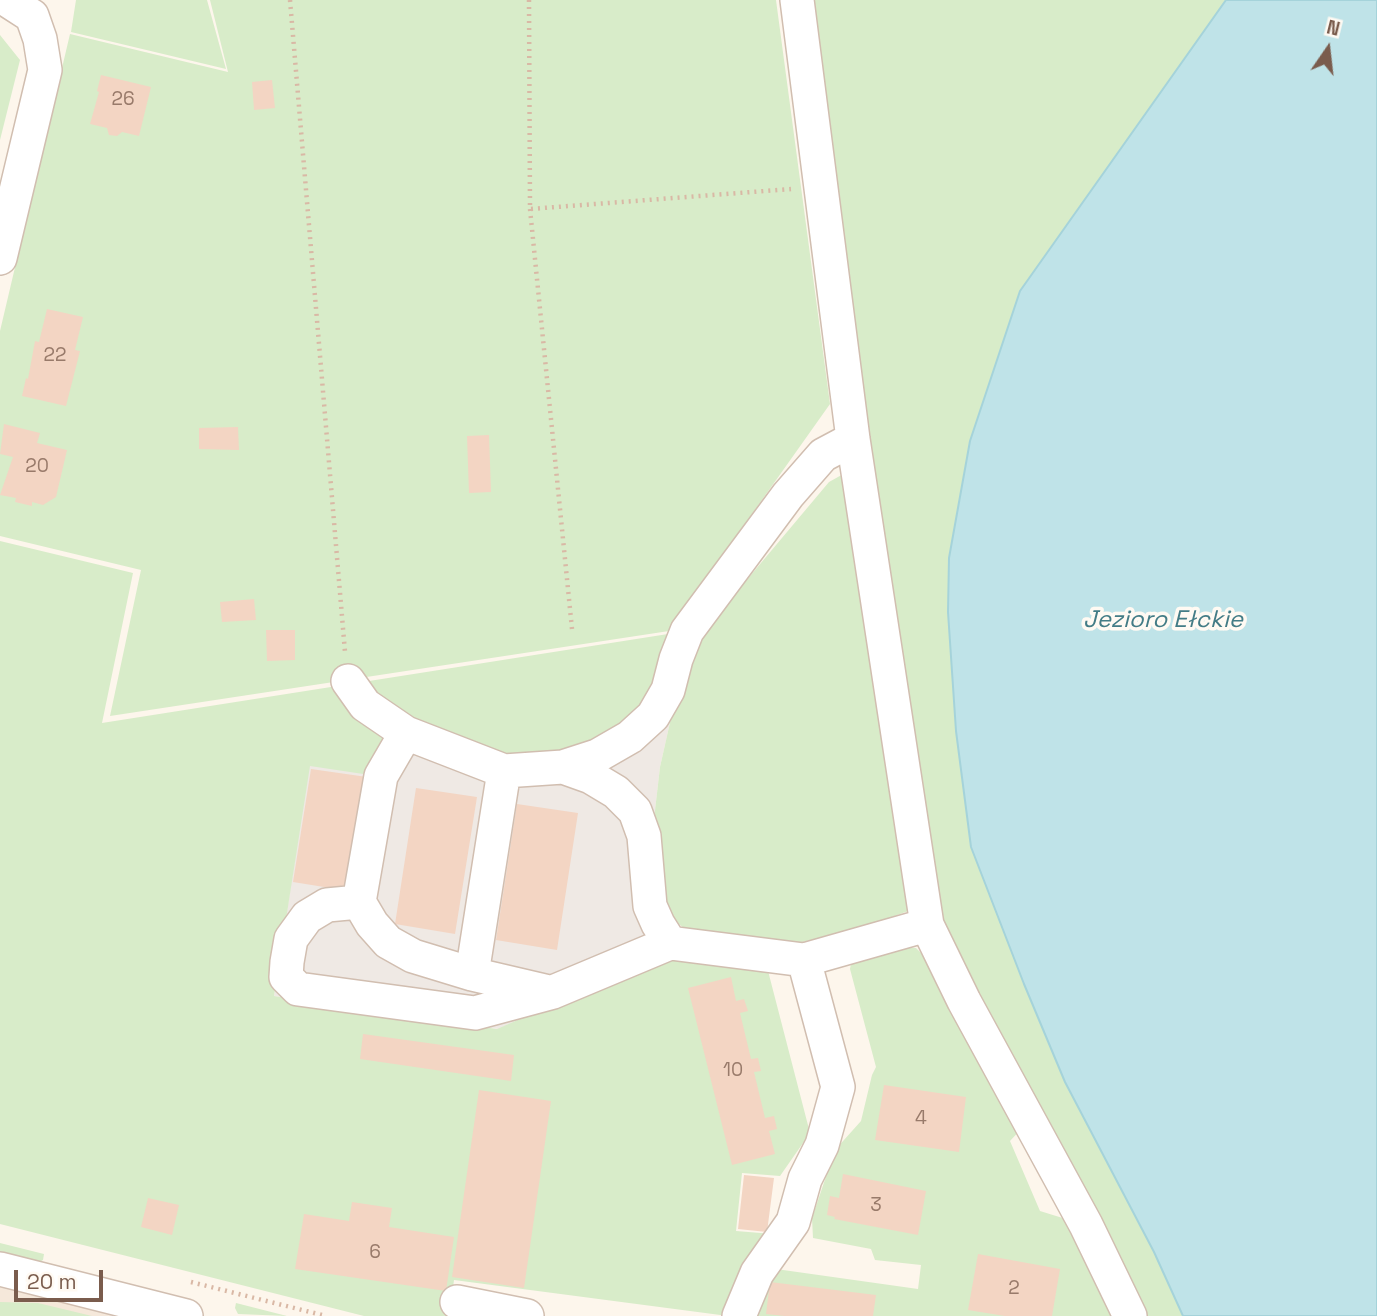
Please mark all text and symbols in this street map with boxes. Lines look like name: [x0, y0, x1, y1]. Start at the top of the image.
north arrow: [1293, 14, 1363, 84]
text: N: [1324, 14, 1342, 42]
house number: 26: [111, 89, 135, 111]
house number: 22: [44, 345, 66, 367]
house number: 20: [25, 456, 49, 478]
water label: Jezioro Ełckie: [1083, 606, 1243, 634]
house number: 10: [723, 1060, 743, 1082]
house number: 4: [915, 1108, 927, 1130]
house number: 3: [870, 1195, 882, 1217]
house number: 6: [369, 1242, 381, 1264]
scale bar: [18, 1256, 107, 1300]
text: 20 m: [27, 1268, 77, 1295]
house number: 2: [1008, 1278, 1020, 1300]

